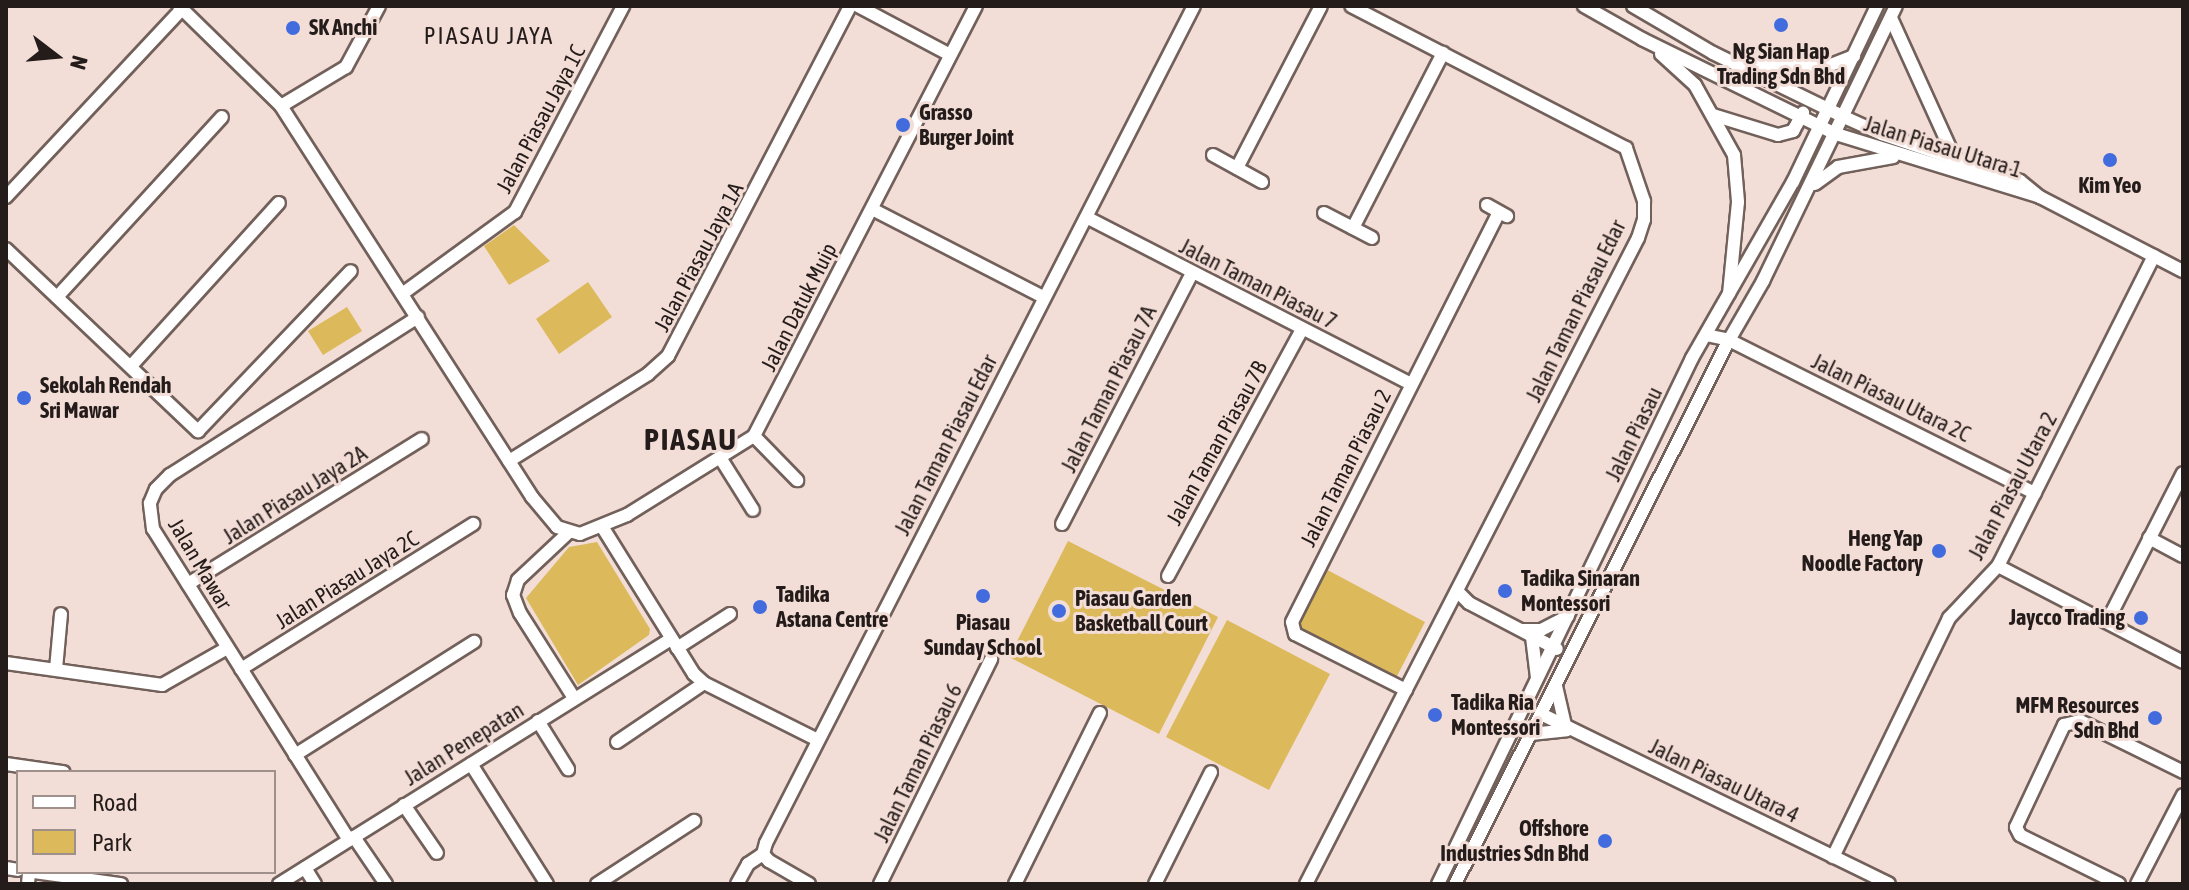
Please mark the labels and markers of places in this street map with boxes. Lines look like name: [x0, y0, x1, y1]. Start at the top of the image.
place label: SK Anchi: [309, 15, 377, 41]
marker: Ng Sian Hap Trading Sdn Bhd: [1772, 16, 1790, 34]
marker: SK Anchi: [284, 19, 302, 37]
place label: Ng Sian Hap Trading Sdn Bhd: [1717, 38, 1845, 90]
place label: Grasso Burger Joint: [919, 99, 1014, 150]
marker: Grasso Burger Joint: [894, 116, 912, 134]
marker: Kim Yeo: [2101, 151, 2119, 169]
place label: Kim Yeo: [2078, 173, 2142, 199]
place label: Sekolah Rendah Sri Mawar: [40, 372, 172, 424]
marker: Sekolah Rendah Sri Mawar: [15, 389, 33, 407]
place label: Heng Yap Noodle Factory: [1801, 525, 1923, 576]
marker: Heng Yap Noodle Factory: [1930, 542, 1948, 560]
place label: Tadika Sinaran Montessori: [1521, 565, 1640, 616]
place label: Tadika Astana Centre: [776, 581, 888, 632]
marker: Tadika Sinaran Montessori: [1496, 582, 1514, 600]
place label: Piasau Garden Basketball Court: [1075, 585, 1208, 636]
marker: Piasau Sunday School: [974, 587, 992, 605]
marker: Tadika Astana Centre: [751, 598, 769, 616]
marker: Piasau Garden Basketball Court: [1050, 602, 1068, 620]
place label: Jaycco Trading: [2009, 605, 2125, 631]
place label: Piasau Sunday School: [924, 609, 1042, 660]
marker: Jaycco Trading: [2132, 609, 2150, 627]
place label: Tadika Ria Montessori: [1451, 689, 1540, 740]
place label: MFM Resources Sdn Bhd: [2016, 692, 2139, 744]
marker: Tadika Ria Montessori: [1426, 706, 1444, 724]
marker: MFM Resources Sdn Bhd: [2146, 709, 2164, 727]
place label: Offshore Industries Sdn Bhd: [1440, 815, 1589, 866]
marker: Offshore Industries Sdn Bhd: [1596, 832, 1614, 850]

